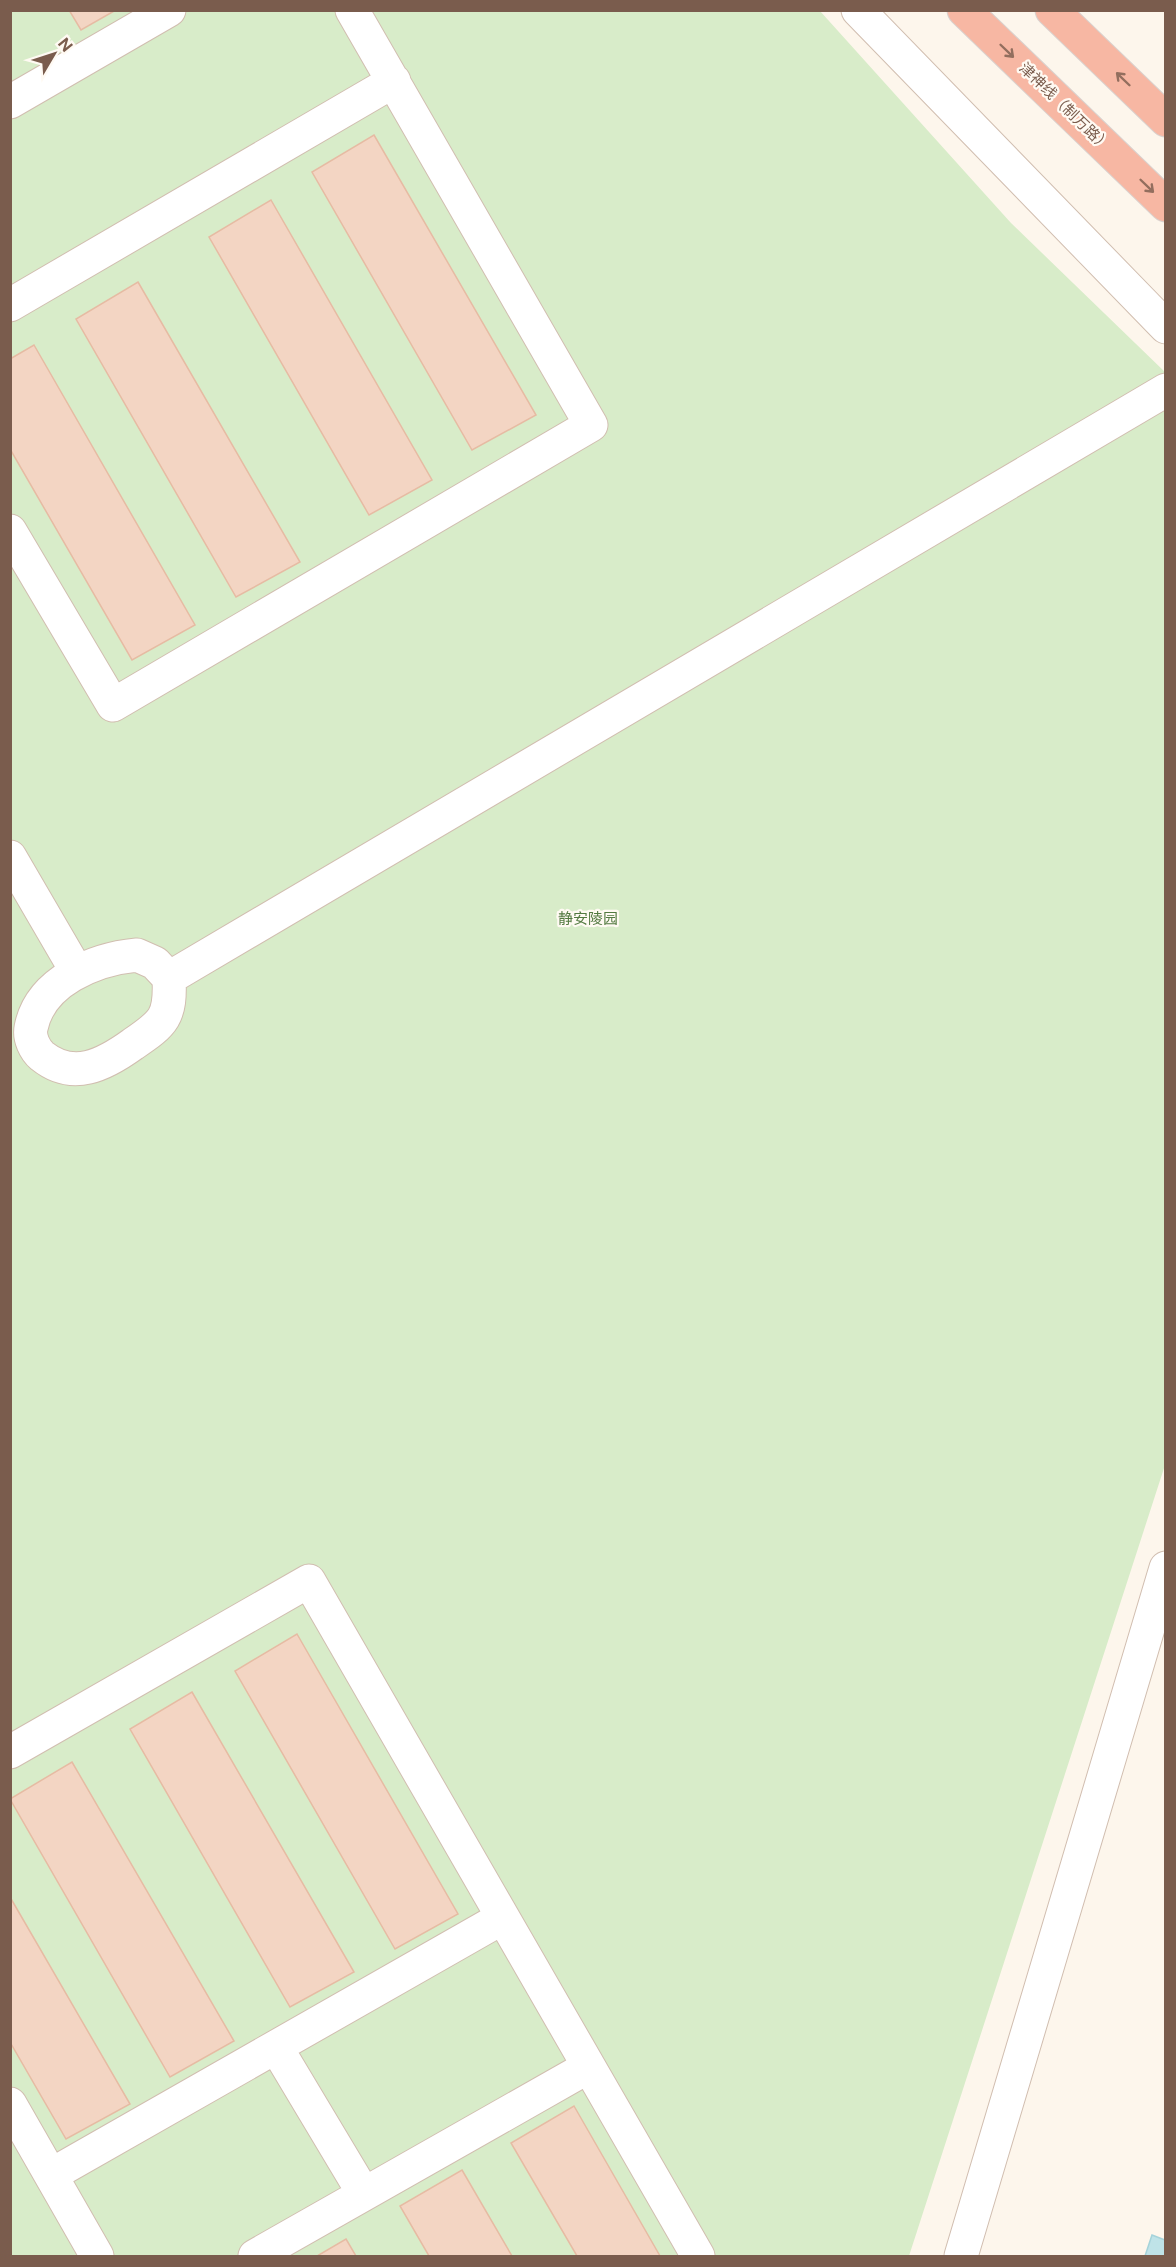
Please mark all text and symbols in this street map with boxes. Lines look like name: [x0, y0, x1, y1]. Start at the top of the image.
north arrow: [24, 24, 84, 84]
text: N: [54, 34, 77, 56]
one-way arrow: [999, 43, 1014, 58]
street label: 津神线（制万路）: [1016, 59, 1114, 154]
one-way arrow: [1116, 72, 1131, 87]
one-way arrow: [1139, 179, 1154, 194]
park label: 静安陵园: [558, 910, 618, 927]

